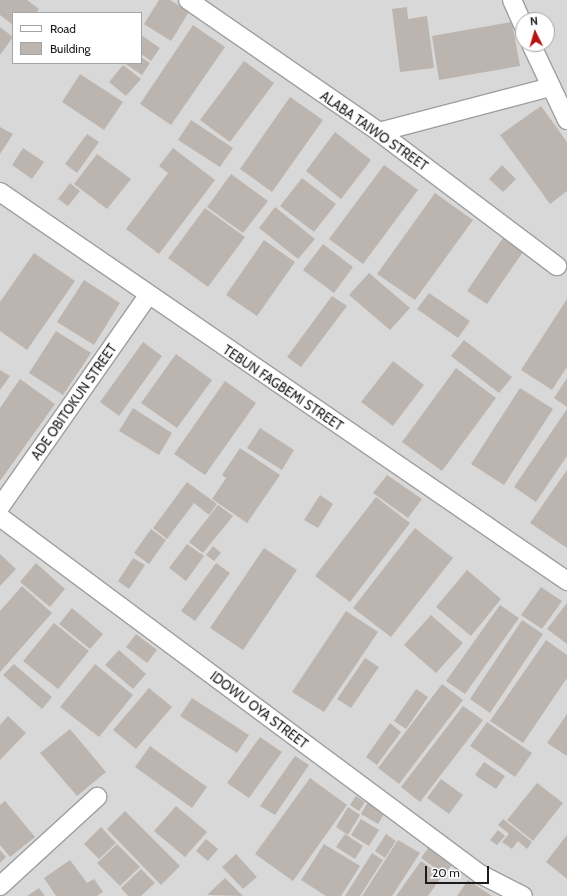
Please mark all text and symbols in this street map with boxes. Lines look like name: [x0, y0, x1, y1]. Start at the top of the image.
legend: [12, 12, 142, 64]
north arrow: [515, 12, 555, 52]
text: N: [530, 14, 539, 28]
text: Road: [50, 21, 76, 36]
text: Building: [50, 41, 91, 56]
street label: ALABA TAIWO STREET: [317, 88, 431, 174]
street label: ADE OBITOKUN STREET: [28, 341, 120, 463]
street label: TEBUN FAGBEMI STREET: [220, 342, 346, 434]
street label: IDOWU OYA STREET: [207, 668, 311, 752]
scale bar: [427, 858, 491, 884]
text: 20 m: [432, 865, 460, 880]

